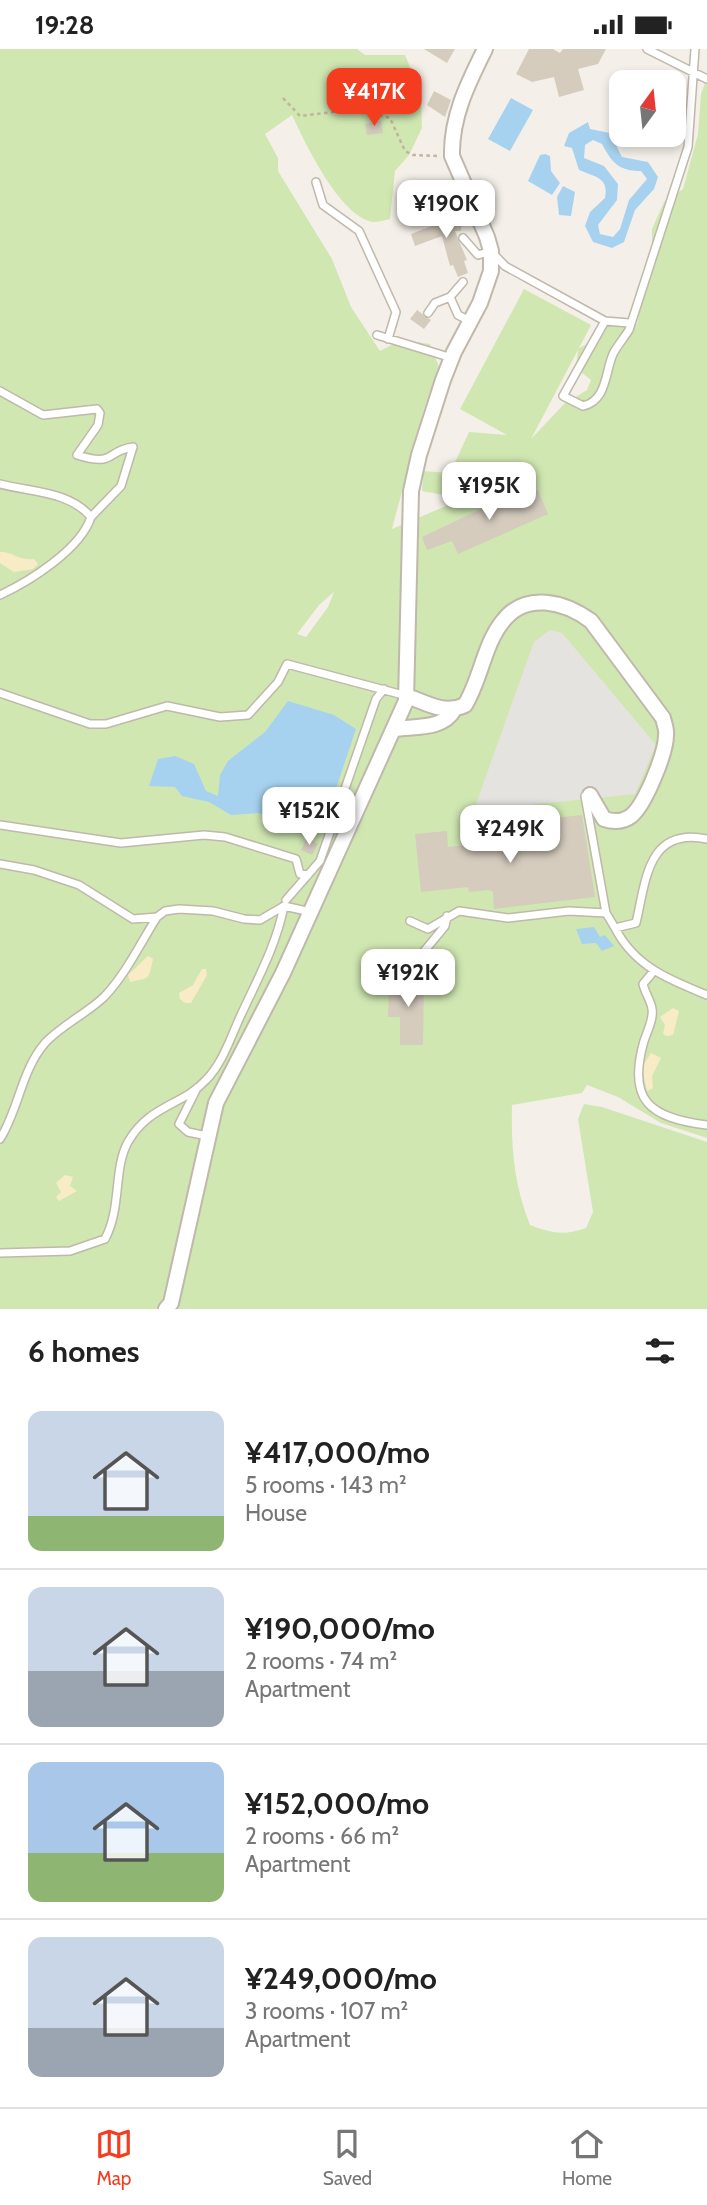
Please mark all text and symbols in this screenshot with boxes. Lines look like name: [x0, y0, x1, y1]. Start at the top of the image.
text: 19:28: [35, 9, 94, 41]
pin: ¥417K: [325, 69, 423, 128]
north arrow: [609, 70, 686, 147]
map controls: [609, 70, 686, 147]
text: ¥417K: [343, 77, 405, 105]
pin: ¥190K: [397, 181, 495, 240]
text: ¥190K: [413, 189, 479, 217]
pin: ¥195K: [440, 463, 538, 522]
text: ¥195K: [458, 471, 520, 499]
pin: ¥152K: [260, 787, 358, 847]
text: ¥152K: [278, 796, 340, 824]
pin: ¥249K: [461, 805, 559, 865]
text: ¥249K: [476, 814, 544, 842]
pin: ¥192K: [359, 949, 457, 1009]
text: ¥192K: [377, 958, 439, 986]
icon: filters: [641, 1332, 679, 1370]
text: 6 homes: [28, 1333, 139, 1370]
text: ¥417,000/mo: [245, 1434, 430, 1471]
icon: home: [84, 1439, 168, 1523]
text: 5 rooms · 143 m²: [245, 1471, 407, 1499]
text: House: [245, 1499, 307, 1527]
text: ¥190,000/mo: [245, 1610, 435, 1647]
icon: home: [84, 1615, 168, 1699]
text: 2 rooms · 74 m²: [245, 1647, 397, 1675]
text: Apartment: [245, 1675, 350, 1703]
text: ¥152,000/mo: [245, 1785, 429, 1822]
icon: home: [84, 1790, 168, 1874]
text: 2 rooms · 66 m²: [245, 1822, 399, 1850]
text: Apartment: [245, 1850, 350, 1878]
text: ¥249,000/mo: [245, 1960, 437, 1997]
icon: home: [84, 1965, 168, 2049]
text: 3 rooms · 107 m²: [245, 1997, 408, 2025]
text: Apartment: [245, 2025, 350, 2053]
tab: Map: [95, 2125, 133, 2190]
tab: Saved: [323, 2125, 372, 2190]
tab: Home: [562, 2125, 612, 2190]

